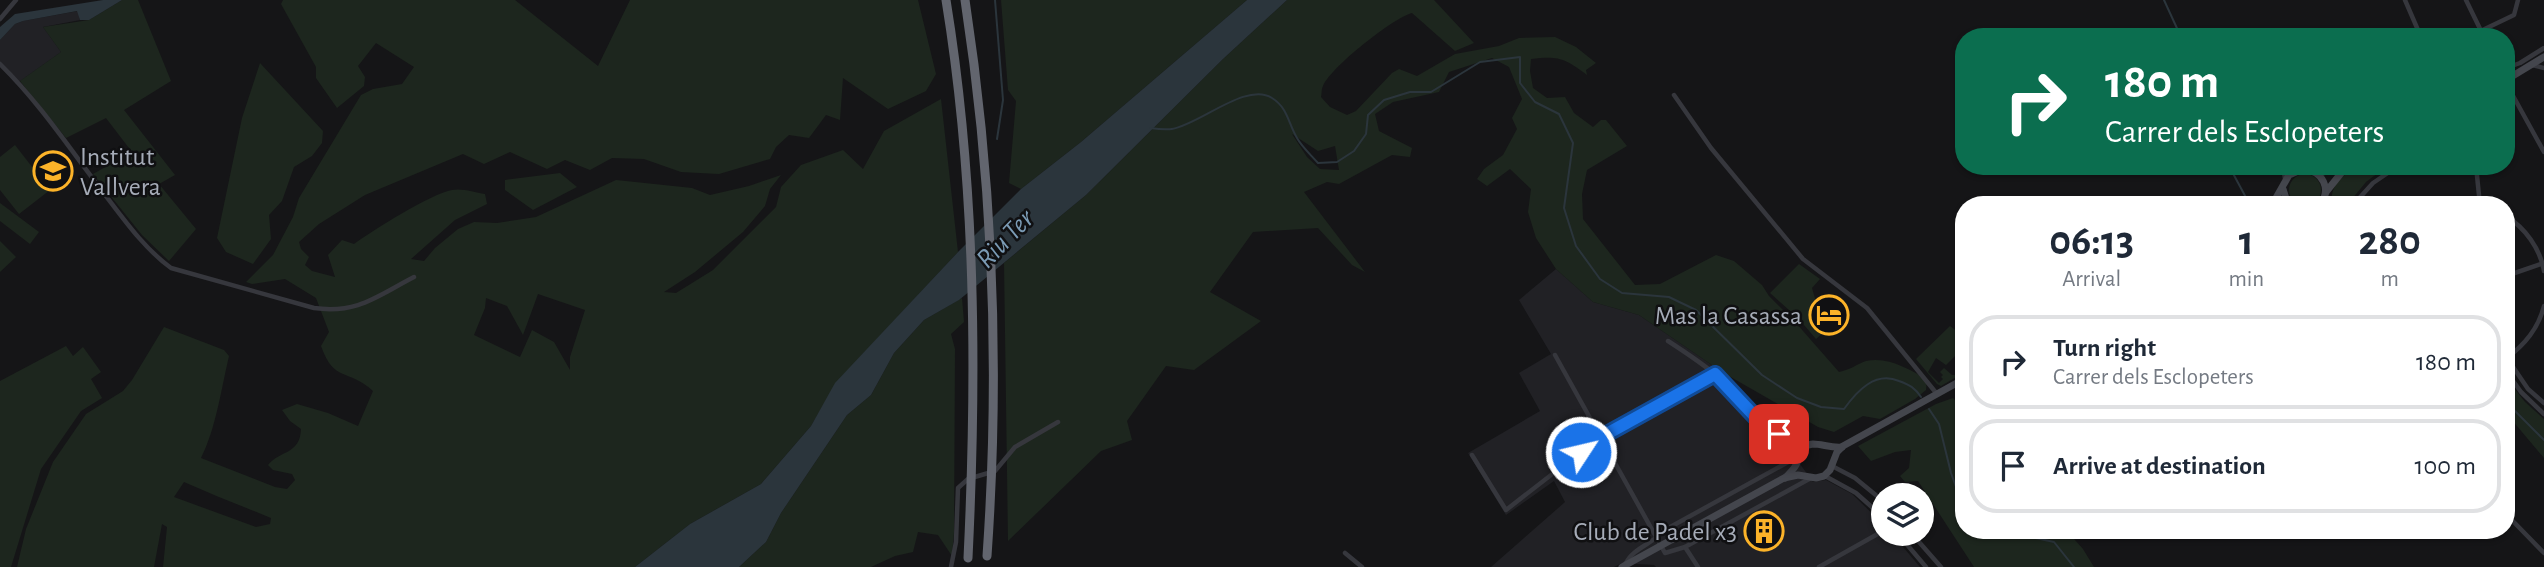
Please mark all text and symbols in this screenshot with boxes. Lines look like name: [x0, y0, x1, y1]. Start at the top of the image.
icon: right: [1990, 56, 2081, 147]
text: 180 m: [2105, 58, 2219, 107]
text: Carrer dels Esclopeters: [2105, 116, 2384, 148]
place label: Institut Vallvera: [80, 144, 161, 200]
school or university icon: Institut Vallvera: [32, 150, 74, 192]
water label: Riu Ter: [971, 204, 1040, 274]
text: 06:13: [2049, 220, 2134, 262]
text: 1: [2239, 220, 2254, 262]
text: 280: [2358, 220, 2421, 262]
text: Arrival: [2062, 268, 2121, 291]
text: min: [2228, 268, 2264, 291]
text: m: [2380, 268, 2399, 291]
hotel icon: Mas la Casassa: [1808, 294, 1850, 336]
place label: Mas la Casassa: [1655, 303, 1802, 329]
text: Turn right: [2053, 335, 2156, 361]
icon: right: [1994, 343, 2032, 381]
text: 180 m: [2416, 349, 2476, 375]
text: Carrer dels Esclopeters: [2053, 366, 2254, 389]
pin: [1749, 404, 1809, 464]
position arrow: [1544, 415, 1618, 489]
icon: arrive: [1760, 415, 1798, 453]
icon: arrive: [1994, 447, 2032, 485]
text: Arrive at destination: [2053, 453, 2266, 479]
text: 100 m: [2415, 453, 2476, 479]
map controls: [1871, 483, 1934, 546]
button: layers: [1871, 483, 1934, 546]
building icon: Club de Padel x3: [1743, 510, 1785, 552]
place label: Club de Padel x3: [1573, 519, 1737, 545]

